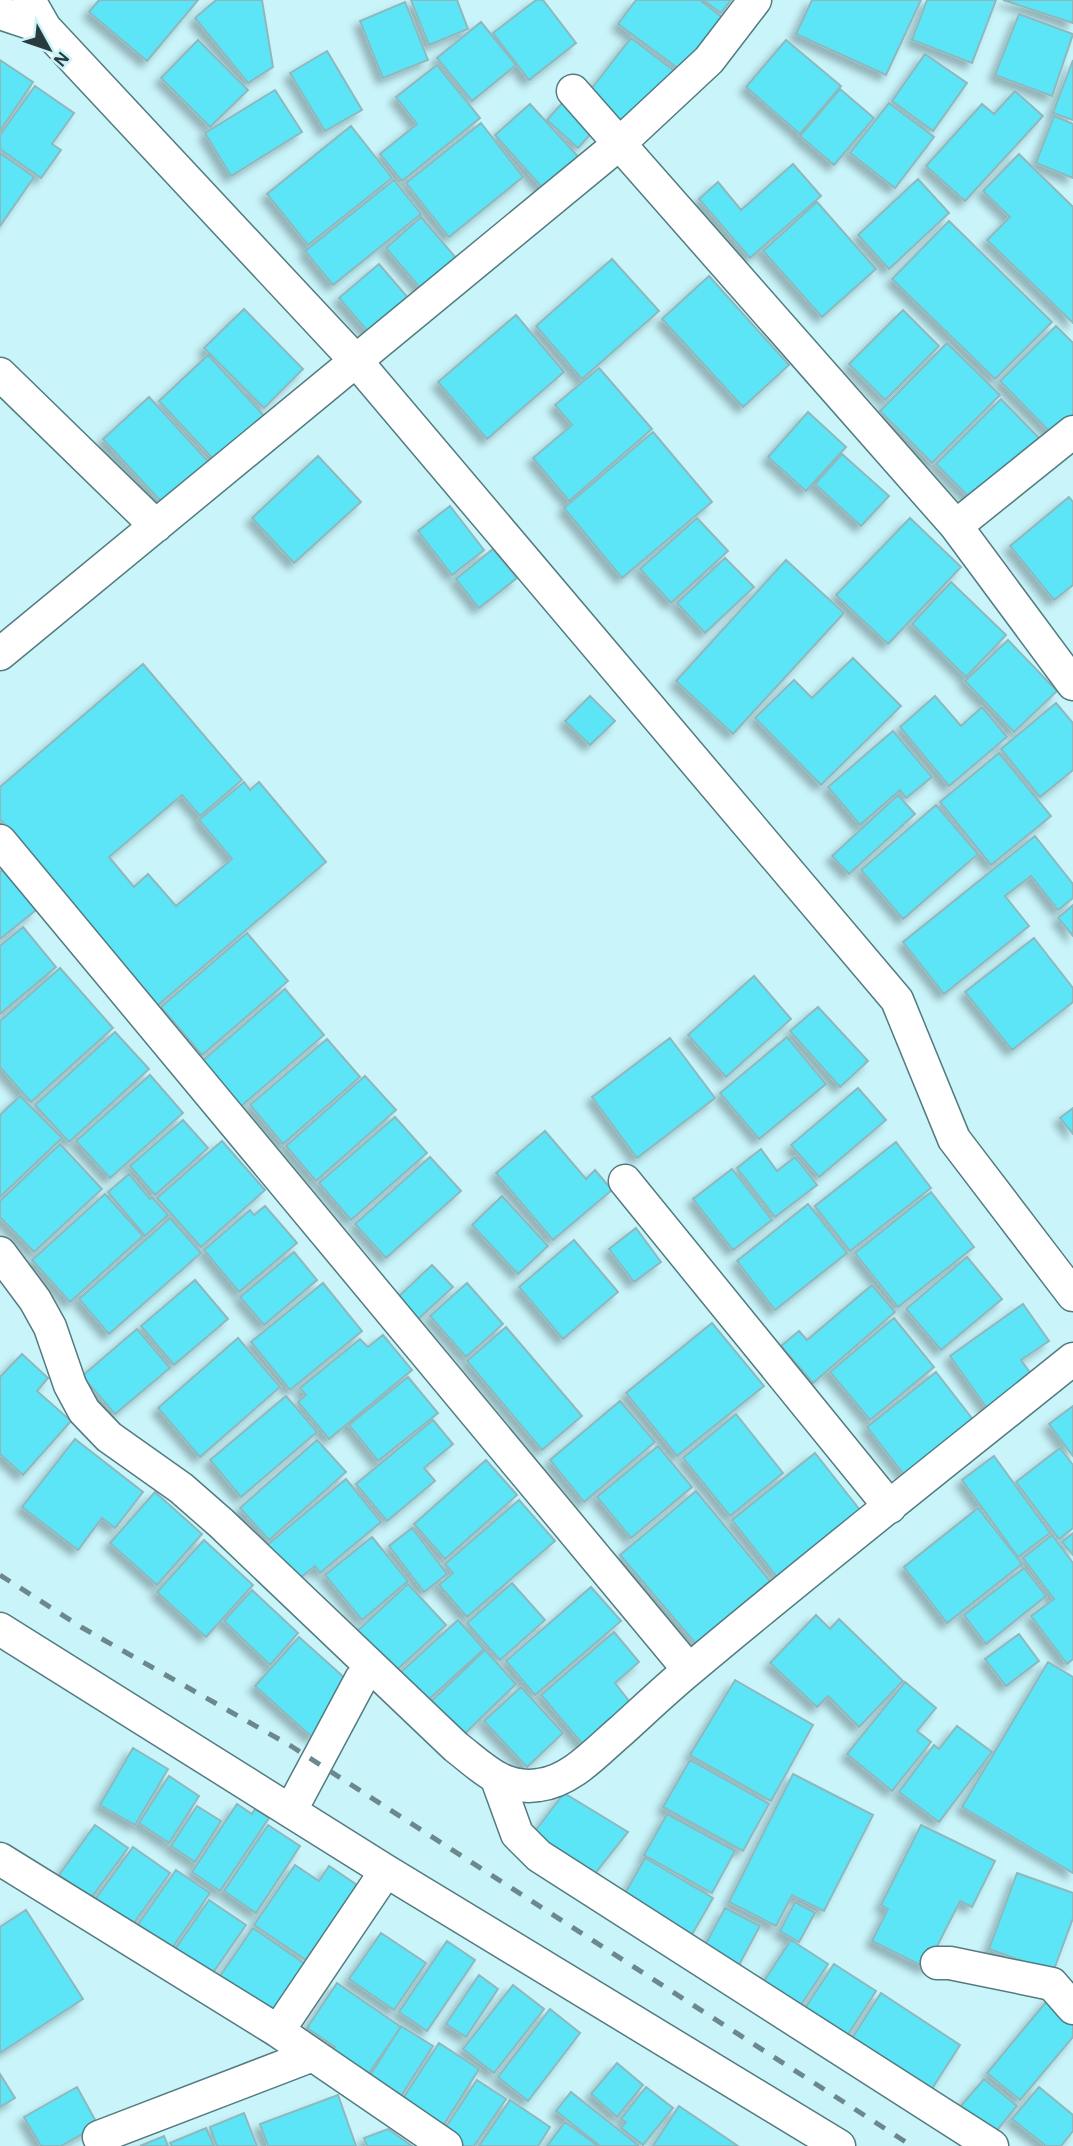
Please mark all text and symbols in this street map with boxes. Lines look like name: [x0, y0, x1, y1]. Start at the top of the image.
north arrow: [14, 14, 84, 84]
text: N: [49, 48, 72, 70]

